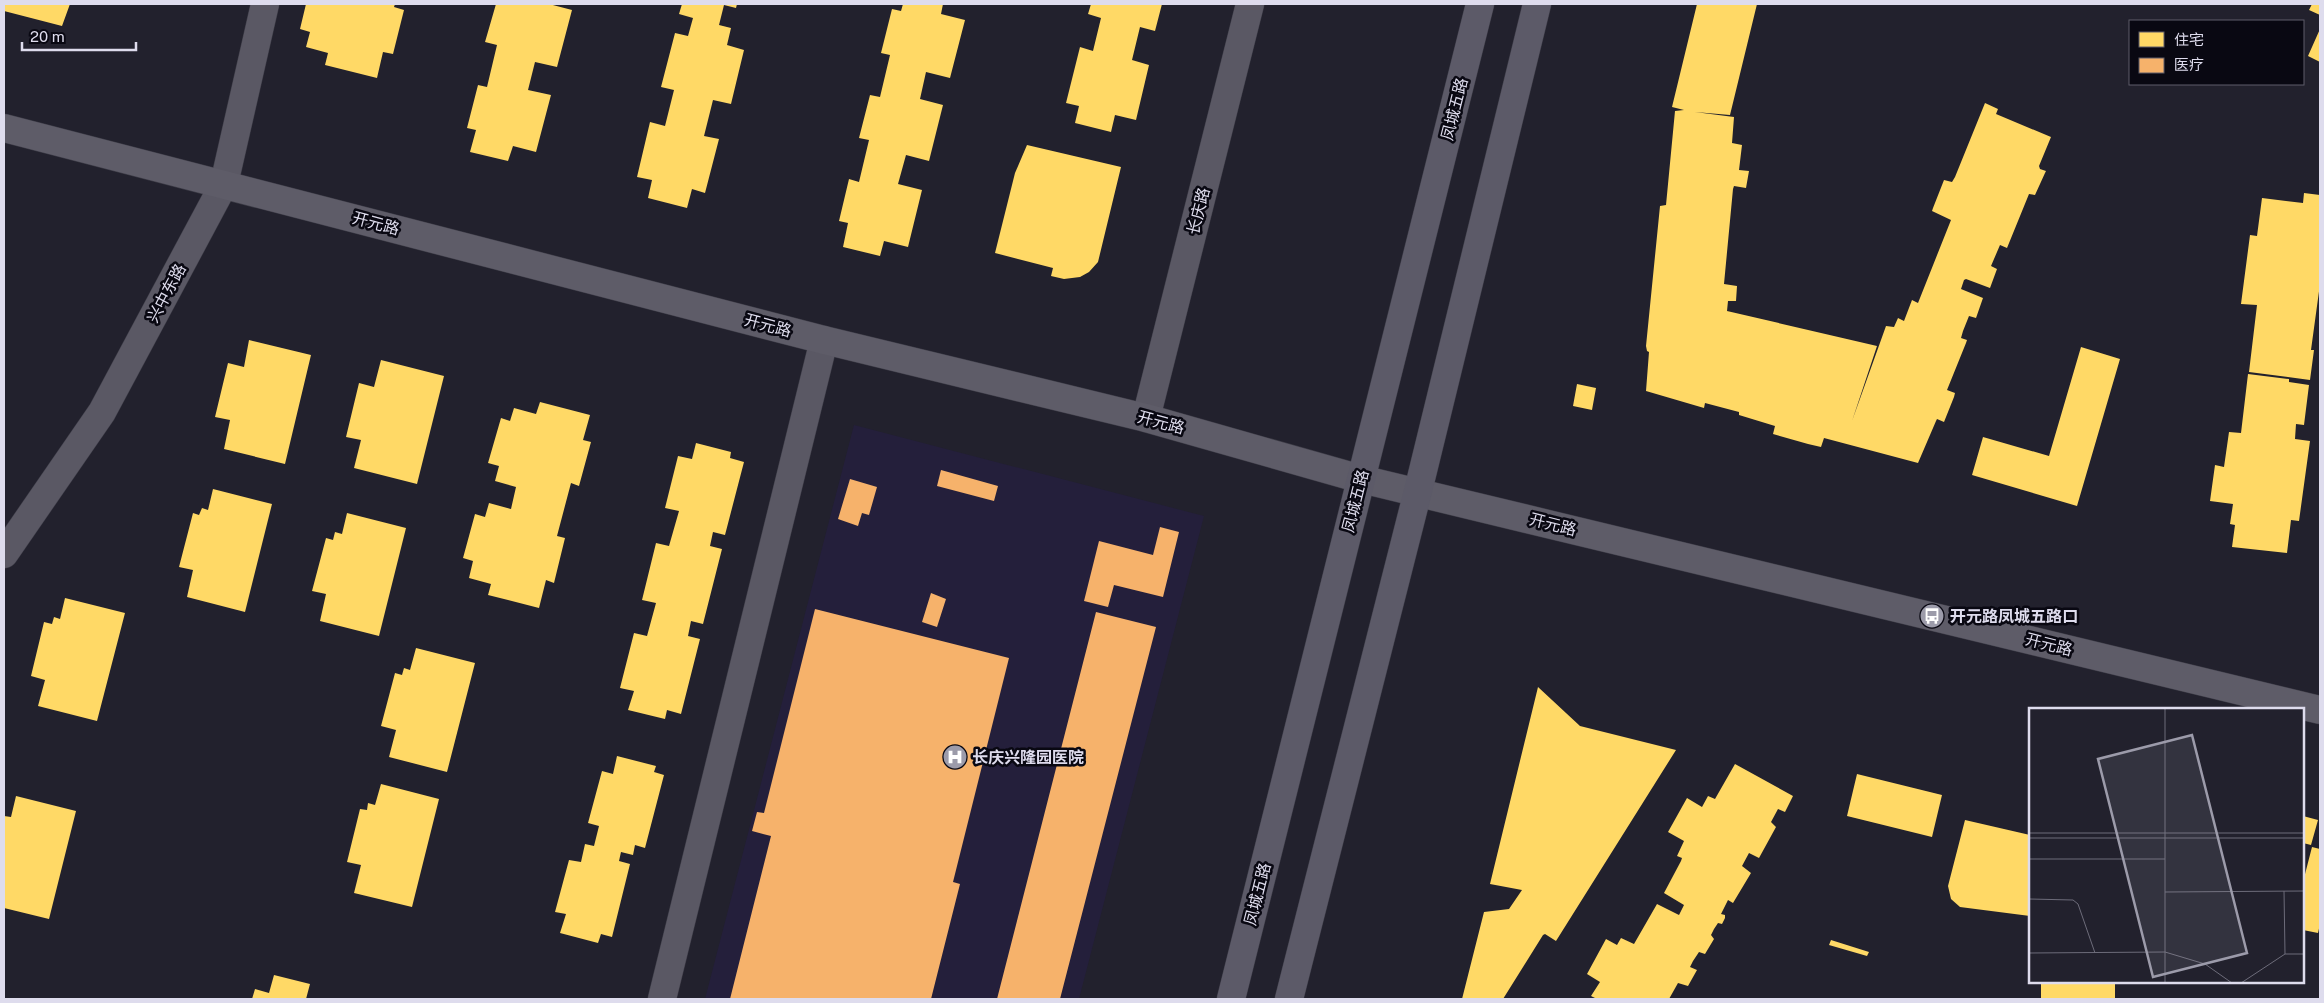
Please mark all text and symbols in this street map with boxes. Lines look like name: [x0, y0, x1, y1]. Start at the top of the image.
scale bar: [22, 20, 136, 52]
legend: [2129, 20, 2304, 85]
text: 20 m: [30, 28, 65, 45]
text: 住宅: [2174, 31, 2204, 48]
text: 医疗: [2174, 56, 2204, 73]
street label: 凤城五路: [1438, 76, 1471, 142]
street label: 长庆路: [1183, 186, 1214, 237]
street label: 开元路: [350, 208, 402, 239]
street label: 兴中东路: [143, 261, 190, 326]
street label: 开元路: [742, 310, 794, 341]
street label: 开元路: [1135, 407, 1187, 438]
street label: 凤城五路: [1339, 468, 1372, 534]
street label: 开元路: [1527, 509, 1578, 540]
bus stop icon: 开元路凤城五路口: [1919, 603, 1945, 629]
place label: 开元路凤城五路口: [1950, 607, 2078, 626]
street label: 开元路: [2023, 629, 2074, 660]
inset map: [2029, 708, 2304, 983]
hospital icon: 长庆兴隆园医院: [942, 744, 968, 770]
place label: 长庆兴隆园医院: [972, 748, 1084, 767]
street label: 凤城五路: [1241, 861, 1274, 927]

